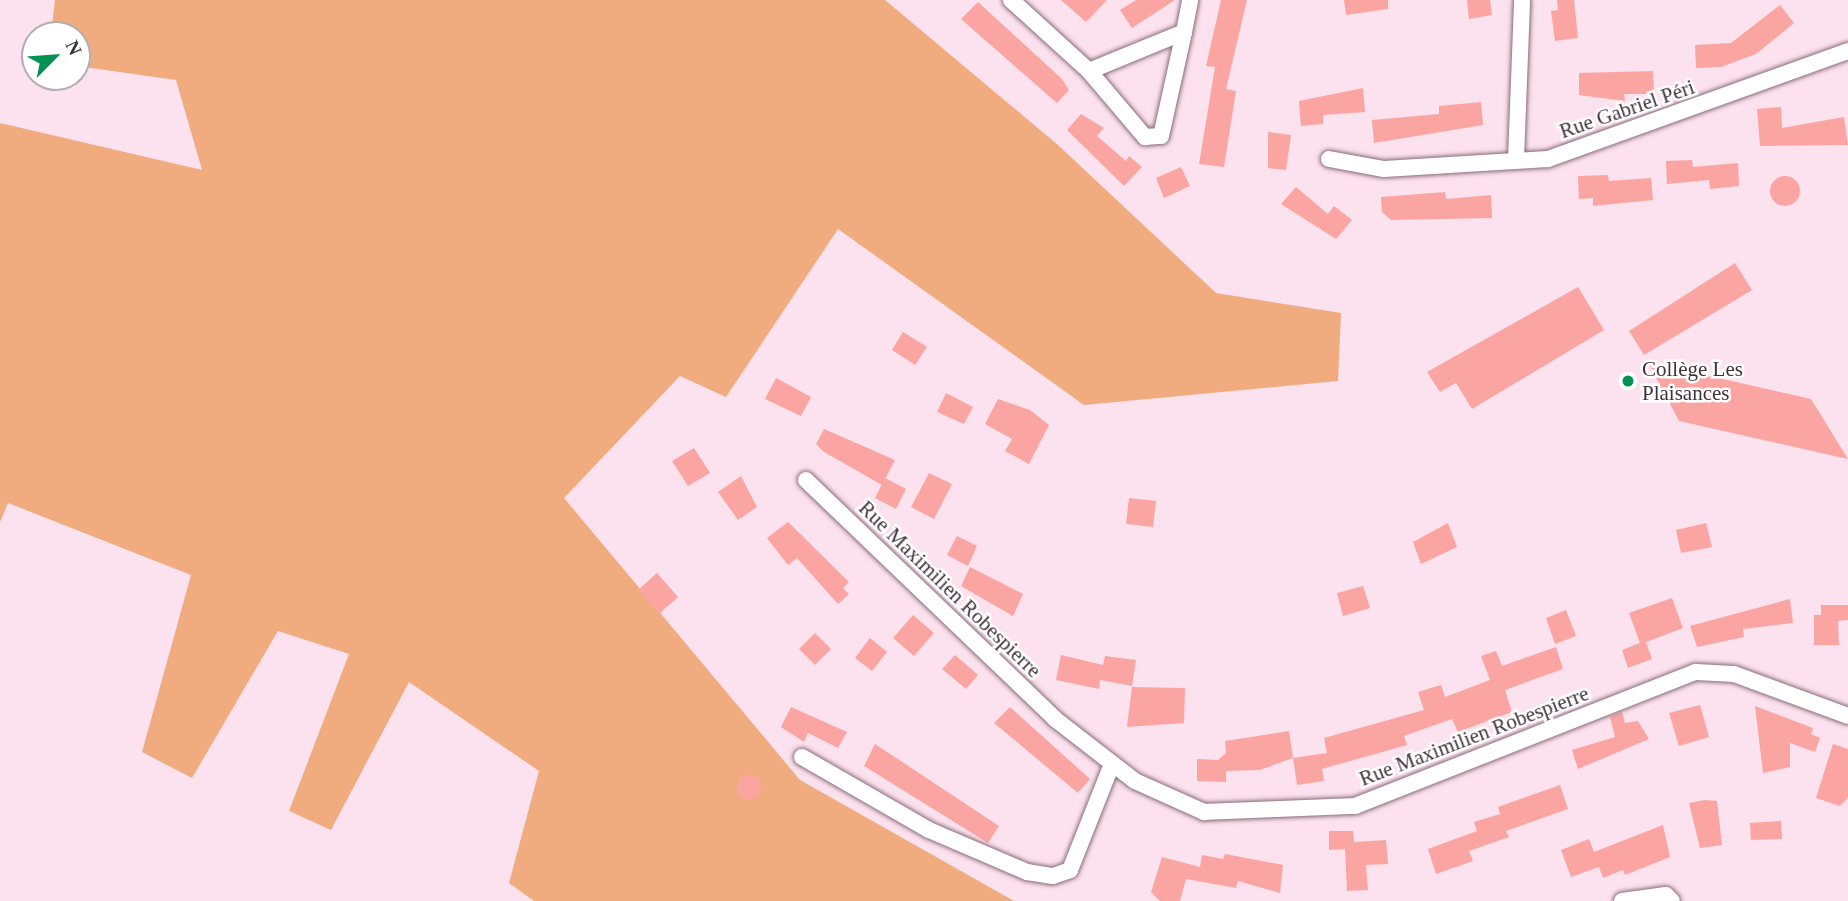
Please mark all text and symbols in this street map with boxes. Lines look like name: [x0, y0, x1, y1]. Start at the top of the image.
north arrow: [21, 21, 91, 91]
text: N: [61, 37, 86, 58]
street label: Rue Gabriel Péri: [1556, 74, 1698, 144]
place label: Collège Les Plaisances: [1642, 356, 1743, 406]
marker: Collège Les Plaisances: [1620, 373, 1636, 389]
street label: Rue Maximilien Robespierre: [854, 495, 1046, 683]
street label: Rue Maximilien Robespierre: [1356, 681, 1592, 791]

